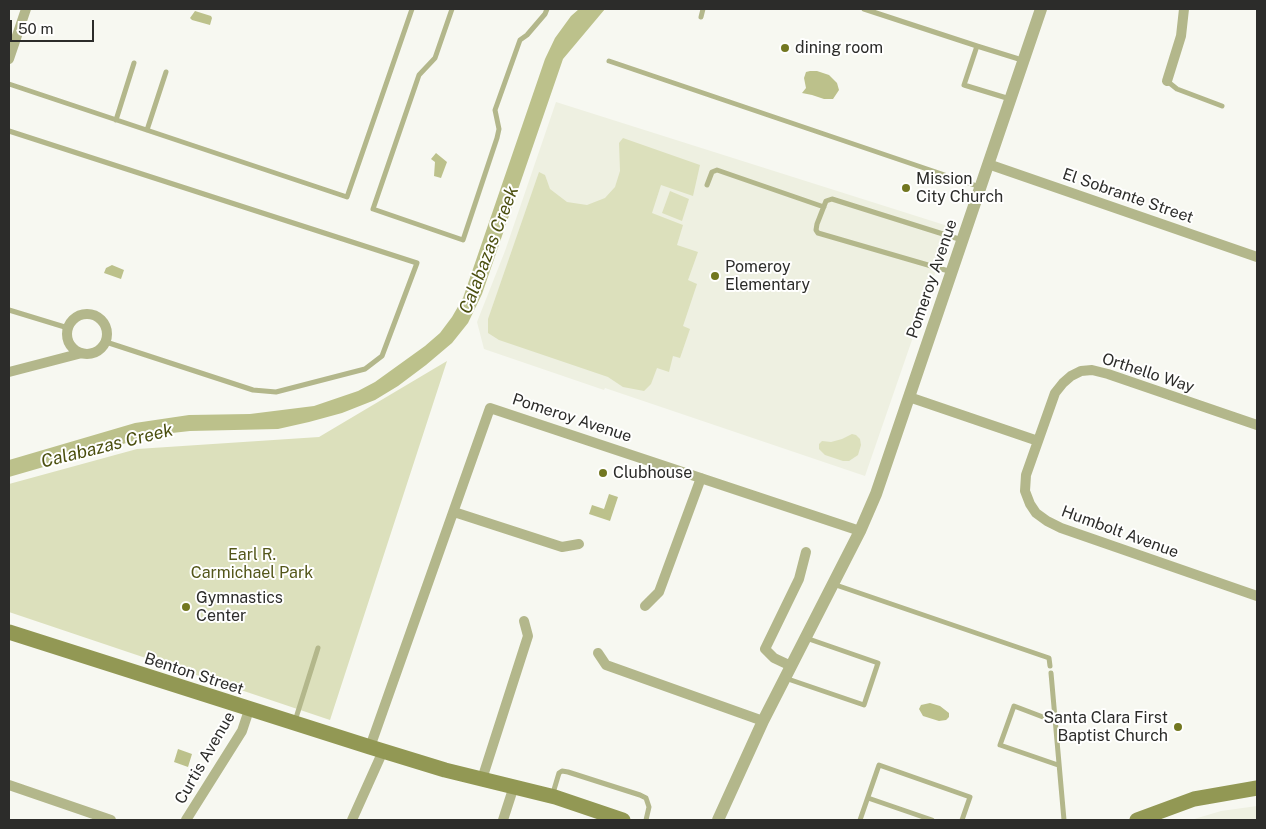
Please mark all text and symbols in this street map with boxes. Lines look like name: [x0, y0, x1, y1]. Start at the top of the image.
scale bar: [12, 10, 96, 42]
text: 50 m: [18, 20, 53, 37]
place label: dining room: [795, 38, 883, 58]
marker: dining room: [779, 42, 791, 54]
street label: El Sobrante Street: [1060, 165, 1196, 227]
place label: Mission City Church: [916, 169, 1003, 207]
marker: Mission City Church: [900, 182, 912, 194]
water label: Calabazas Creek: [455, 183, 523, 317]
street label: Pomeroy Avenue: [903, 217, 961, 341]
place label: Pomeroy Elementary: [725, 257, 810, 295]
marker: Pomeroy Elementary: [709, 270, 721, 282]
street label: Orthello Way: [1099, 349, 1197, 397]
street label: Pomeroy Avenue: [510, 390, 634, 446]
water label: Calabazas Creek: [39, 419, 175, 473]
place label: Clubhouse: [613, 463, 692, 483]
marker: Clubhouse: [597, 467, 609, 479]
street label: Humbolt Avenue: [1059, 502, 1181, 562]
park label: Earl R. Carmichael Park: [191, 545, 313, 583]
place label: Gymnastics Center: [196, 588, 283, 626]
marker: Gymnastics Center: [180, 601, 192, 613]
street label: Benton Street: [142, 649, 246, 699]
street label: Curtis Avenue: [171, 708, 239, 808]
place label: Santa Clara First Baptist Church: [1043, 708, 1168, 746]
marker: Santa Clara First Baptist Church: [1172, 721, 1184, 733]

